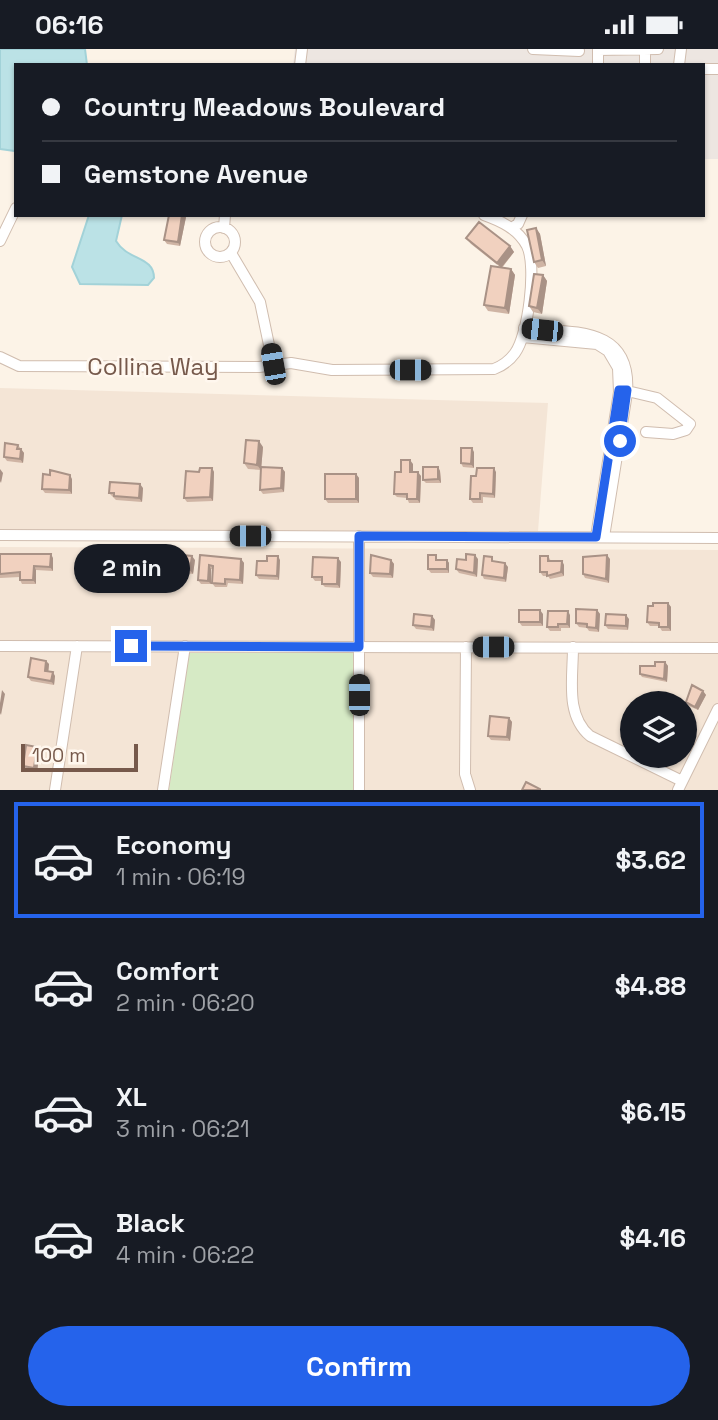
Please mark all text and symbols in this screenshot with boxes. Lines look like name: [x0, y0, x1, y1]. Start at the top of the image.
text: 06:16: [35, 8, 103, 42]
text: Country Meadows Boulevard: [84, 90, 445, 124]
text: Gemstone Avenue: [84, 157, 308, 191]
car: [521, 317, 564, 343]
car: [260, 341, 287, 387]
street label: Collina Way: [87, 351, 219, 382]
car: [390, 360, 432, 381]
route start: [604, 425, 636, 457]
car: [230, 526, 272, 547]
callout: 2 min: [73, 545, 189, 593]
text: 2 min: [102, 553, 162, 583]
route end: [115, 630, 147, 662]
car: [473, 637, 515, 658]
car: [349, 674, 370, 716]
map controls: [620, 691, 697, 768]
button: layers: [620, 691, 697, 768]
scale bar: [21, 741, 138, 773]
text: 100 m: [32, 743, 86, 768]
text: Economy: [116, 828, 232, 862]
icon: car: [32, 829, 95, 892]
text: $3.62: [616, 843, 686, 877]
text: 1 min · 06:19: [116, 862, 246, 892]
text: Comfort: [116, 954, 219, 988]
icon: car: [32, 955, 95, 1018]
text: $4.88: [615, 969, 686, 1003]
text: 2 min · 06:20: [116, 988, 255, 1018]
text: XL: [116, 1080, 147, 1114]
icon: car: [32, 1081, 95, 1144]
text: $6.15: [620, 1095, 686, 1129]
text: 3 min · 06:21: [116, 1114, 250, 1144]
text: Black: [116, 1206, 185, 1240]
icon: car: [32, 1207, 95, 1270]
text: $4.16: [619, 1221, 686, 1255]
text: 4 min · 06:22: [116, 1240, 254, 1270]
button: Confirm: [28, 1326, 690, 1406]

